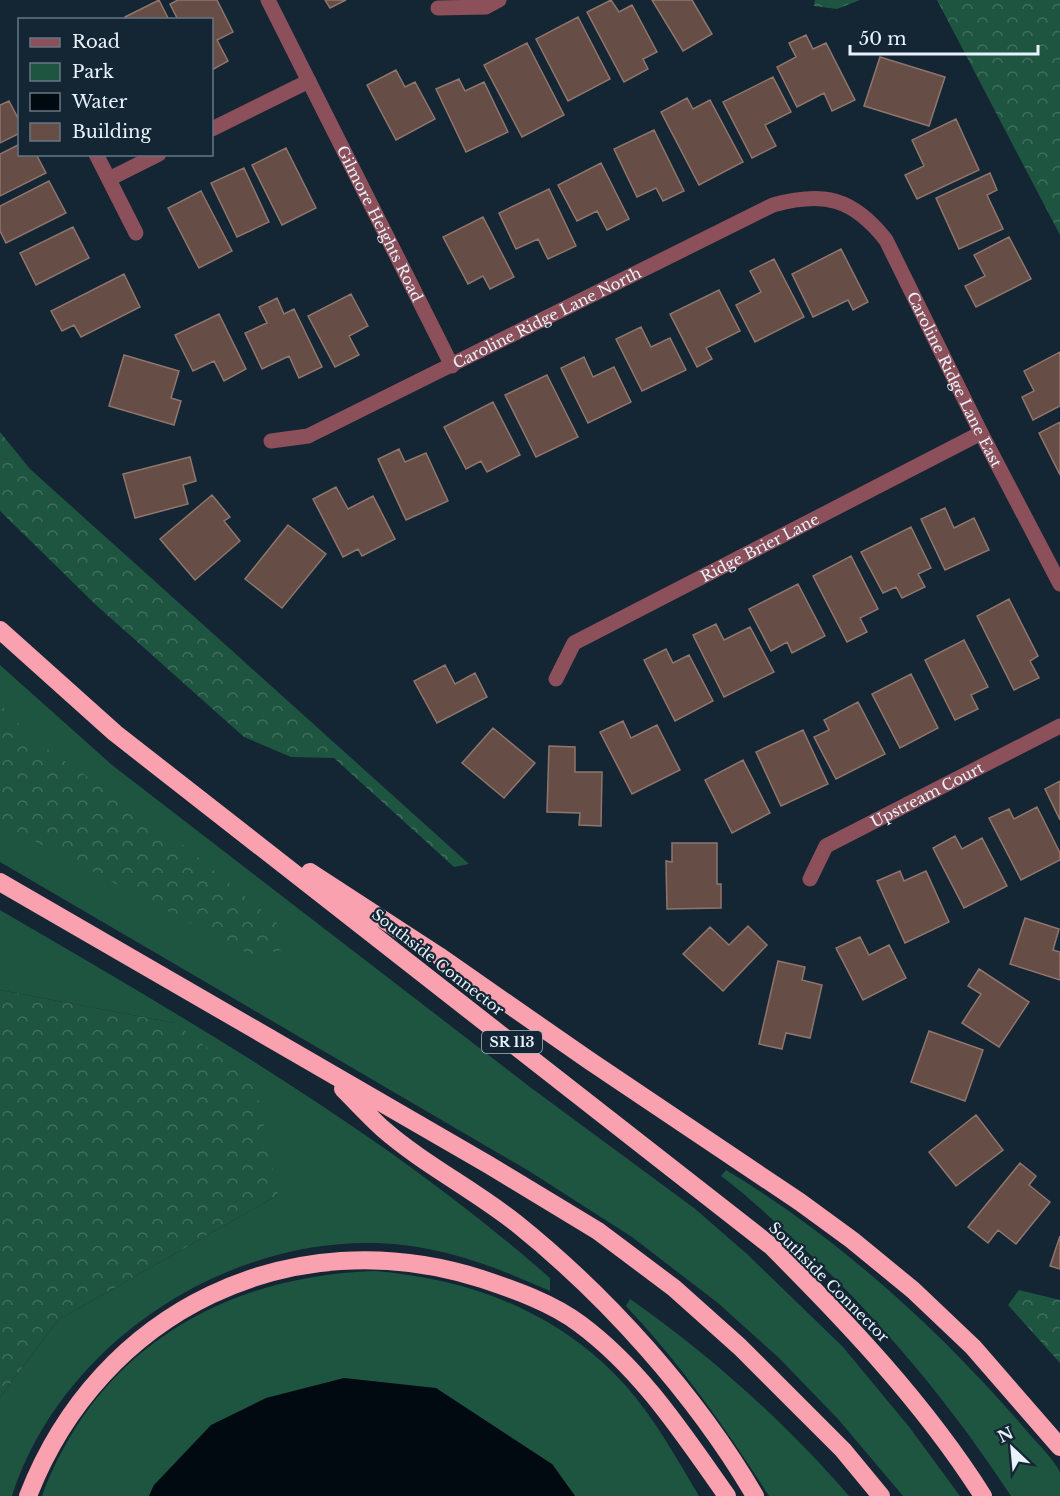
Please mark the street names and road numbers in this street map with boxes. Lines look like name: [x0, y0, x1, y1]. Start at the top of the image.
street label: Gilmore Heights Road: [333, 142, 427, 305]
street label: Caroline Ridge Lane North: [449, 263, 644, 372]
street label: Caroline Ridge Lane East: [903, 288, 1007, 471]
street label: Ridge Brier Lane: [697, 509, 822, 586]
street label: Upstream Court: [867, 757, 987, 831]
street label: Southside Connector: [368, 905, 508, 1020]
road number: SR 113: [482, 1031, 542, 1053]
street label: Southside Connector: [765, 1218, 894, 1347]

